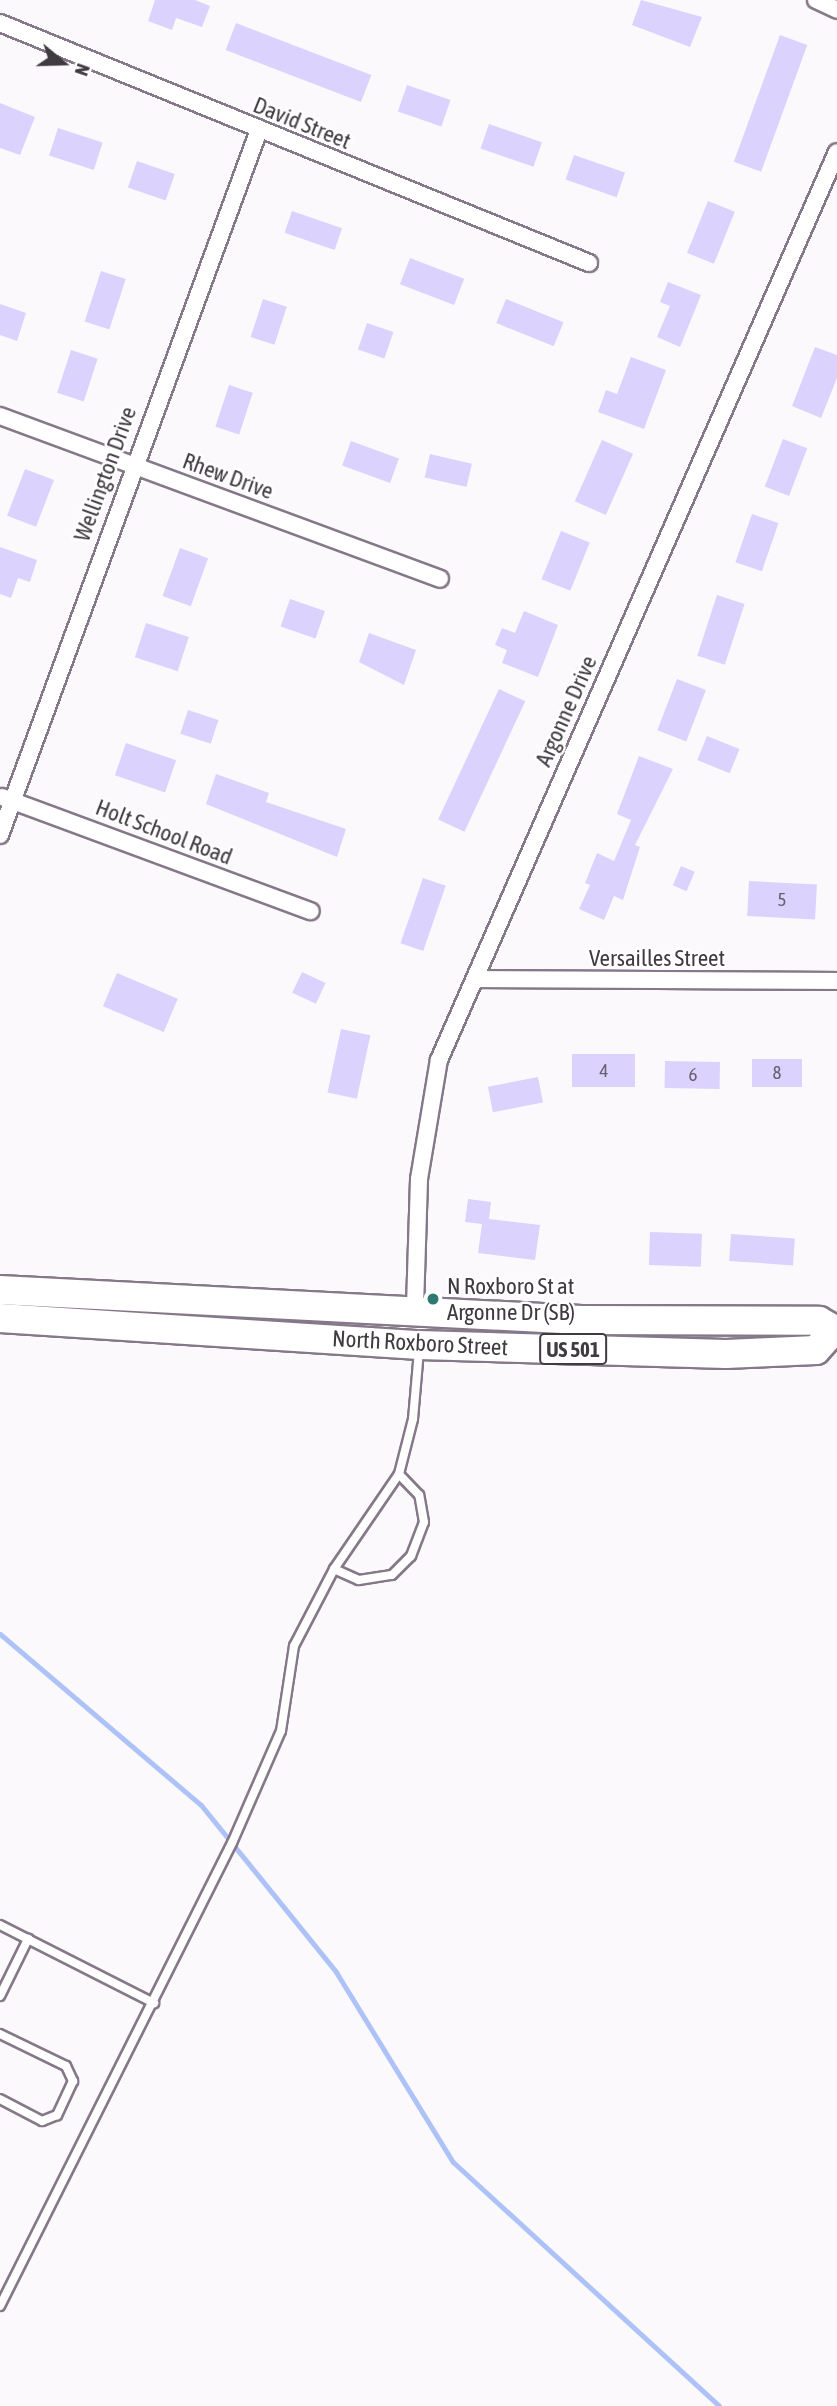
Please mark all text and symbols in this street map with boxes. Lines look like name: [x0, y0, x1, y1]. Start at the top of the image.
north arrow: [28, 28, 98, 98]
text: N: [71, 61, 95, 79]
street label: David Street: [249, 91, 355, 155]
street label: Wellington Drive: [68, 403, 142, 545]
street label: Rhew Drive: [179, 447, 277, 505]
street label: Argonne Drive: [529, 651, 603, 771]
street label: Holt School Road: [92, 793, 236, 871]
house number: 5: [778, 889, 786, 911]
street label: Versailles Street: [589, 944, 725, 972]
house number: 4: [600, 1060, 608, 1082]
house number: 8: [773, 1062, 781, 1084]
house number: 6: [689, 1064, 697, 1086]
place label: N Roxboro St at Argonne Dr (SB): [447, 1272, 575, 1326]
marker: N Roxboro St at Argonne Dr (SB): [425, 1291, 441, 1307]
street label: North Roxboro Street: [331, 1325, 509, 1361]
road number: US 501: [538, 1332, 608, 1366]

